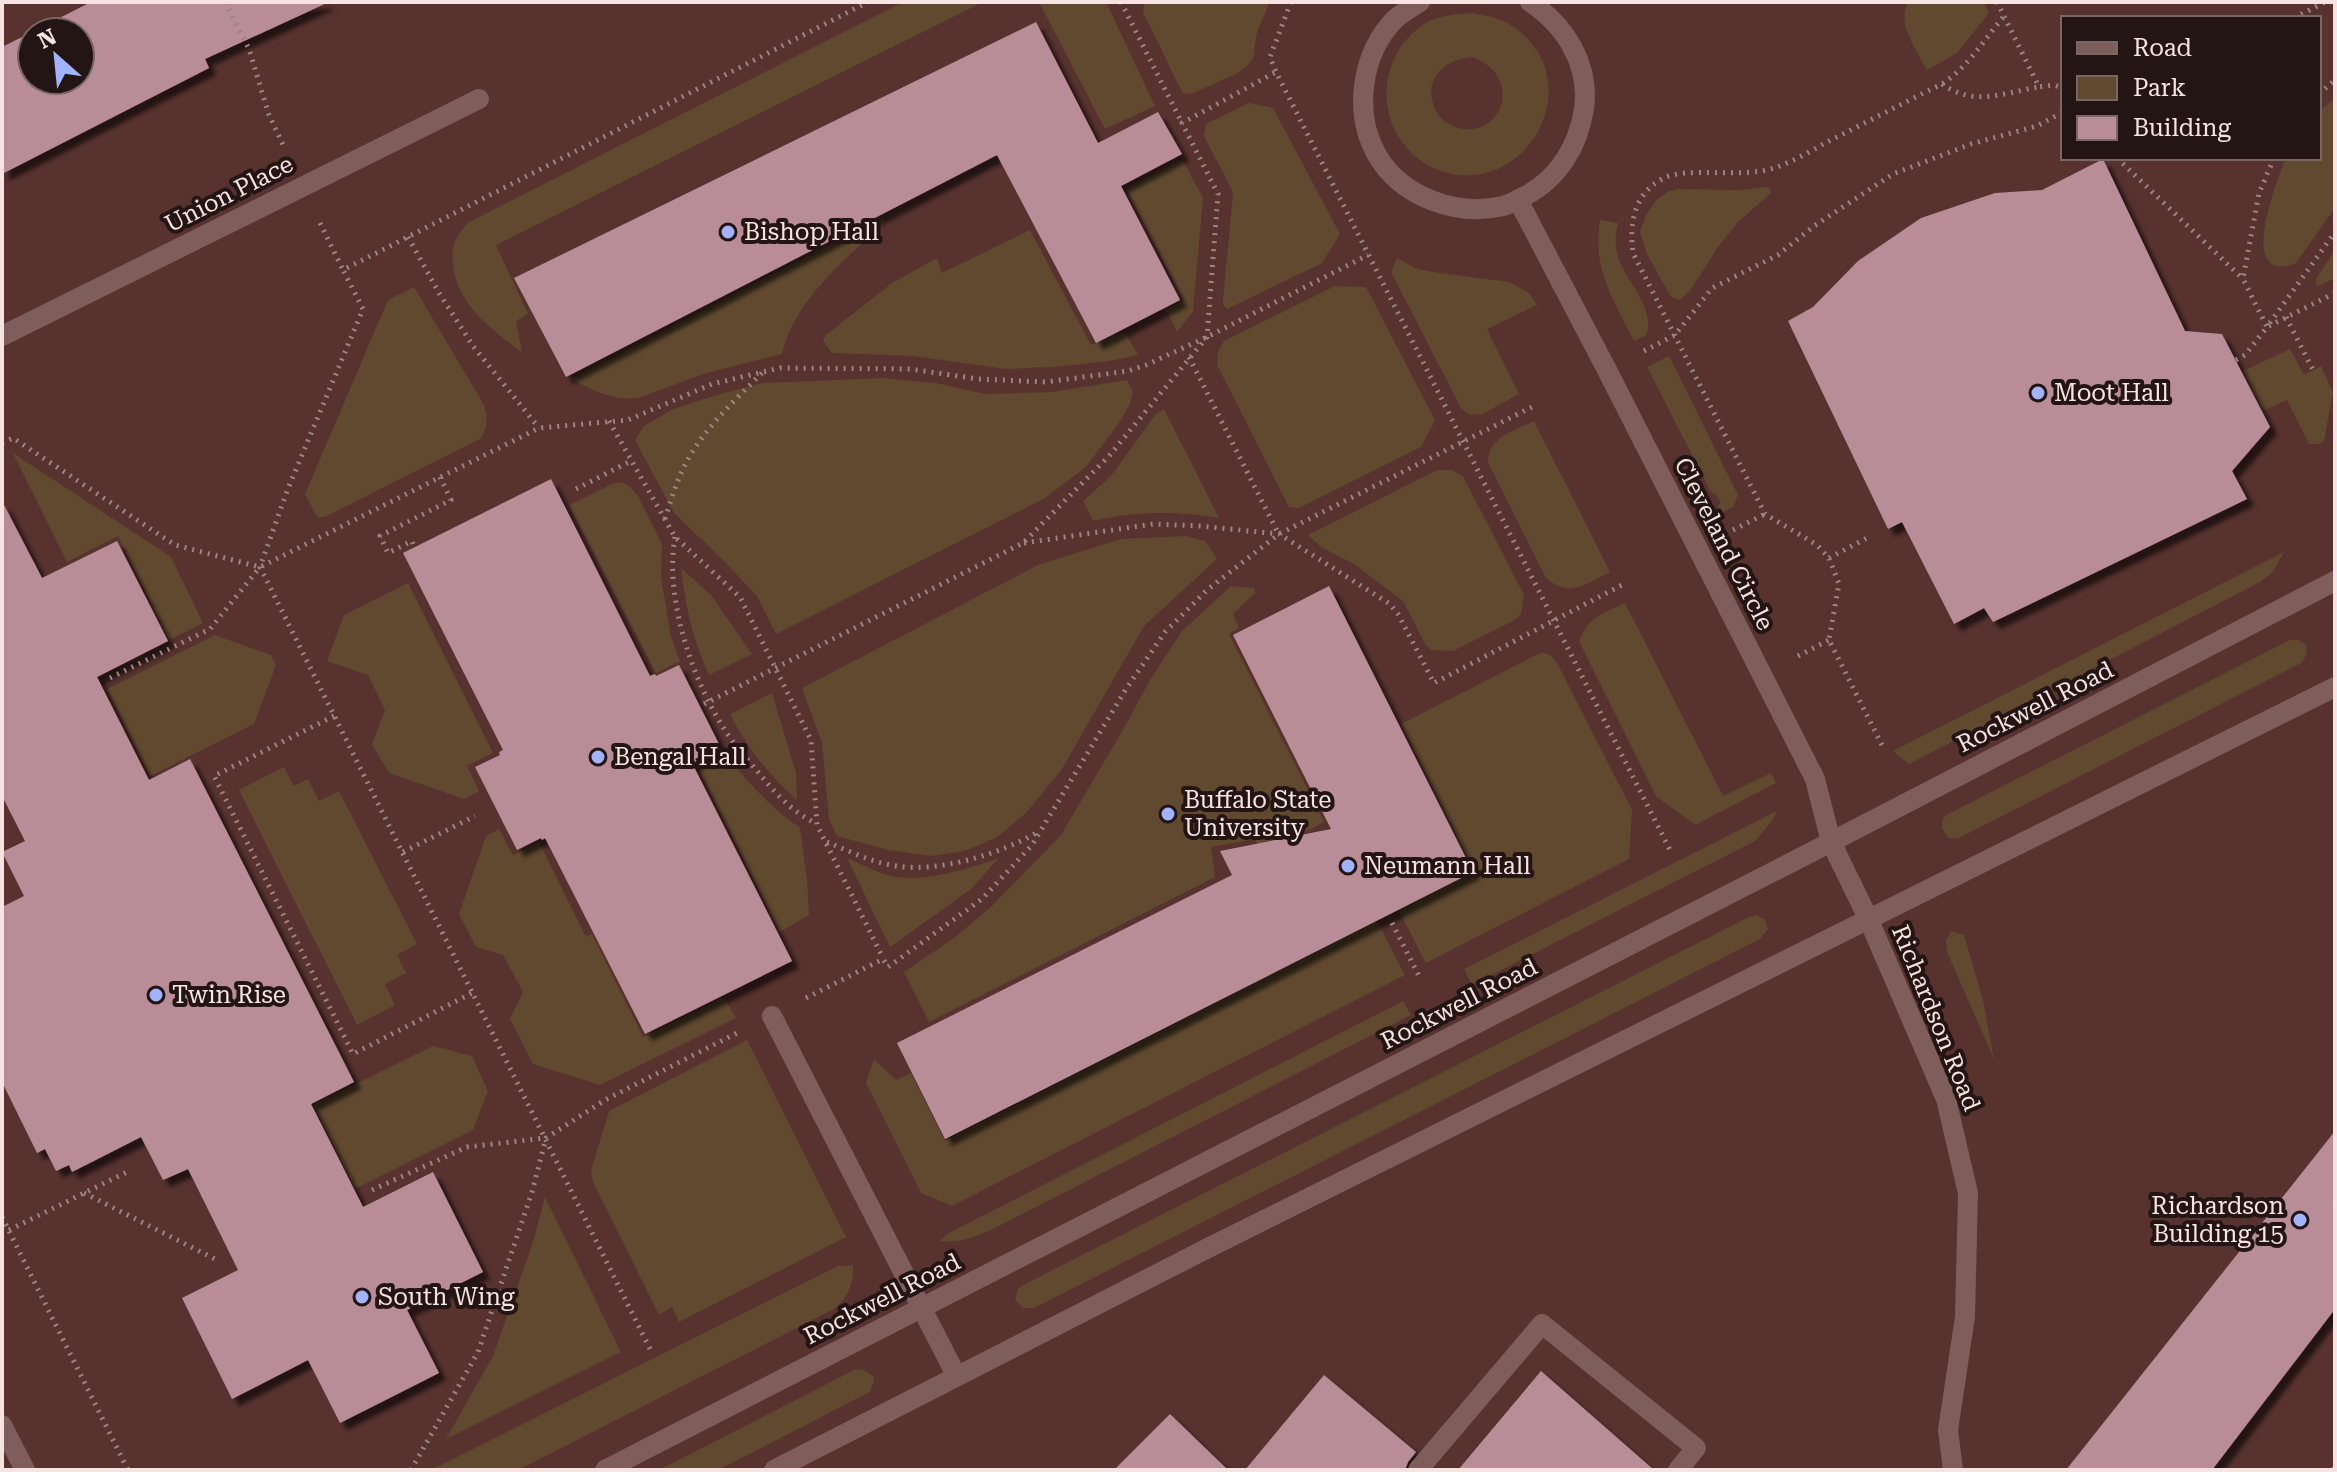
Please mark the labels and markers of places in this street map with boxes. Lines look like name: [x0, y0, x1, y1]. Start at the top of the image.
place label: Bishop Hall: [744, 218, 879, 246]
marker: Bishop Hall: [719, 223, 737, 241]
place label: Moot Hall: [2054, 379, 2169, 407]
marker: Moot Hall: [2029, 384, 2047, 402]
place label: Bengal Hall: [614, 743, 746, 771]
marker: Bengal Hall: [589, 748, 607, 766]
place label: Buffalo State University: [1184, 786, 1331, 842]
marker: Buffalo State University: [1159, 805, 1177, 823]
place label: Neumann Hall: [1364, 852, 1531, 880]
marker: Neumann Hall: [1339, 857, 1357, 875]
place label: Twin Rise: [172, 981, 286, 1009]
marker: Twin Rise: [147, 986, 165, 1004]
place label: Richardson Building 15: [2151, 1192, 2284, 1248]
marker: Richardson Building 15: [2291, 1211, 2309, 1229]
place label: South Wing: [378, 1283, 515, 1311]
marker: South Wing: [353, 1288, 371, 1306]

